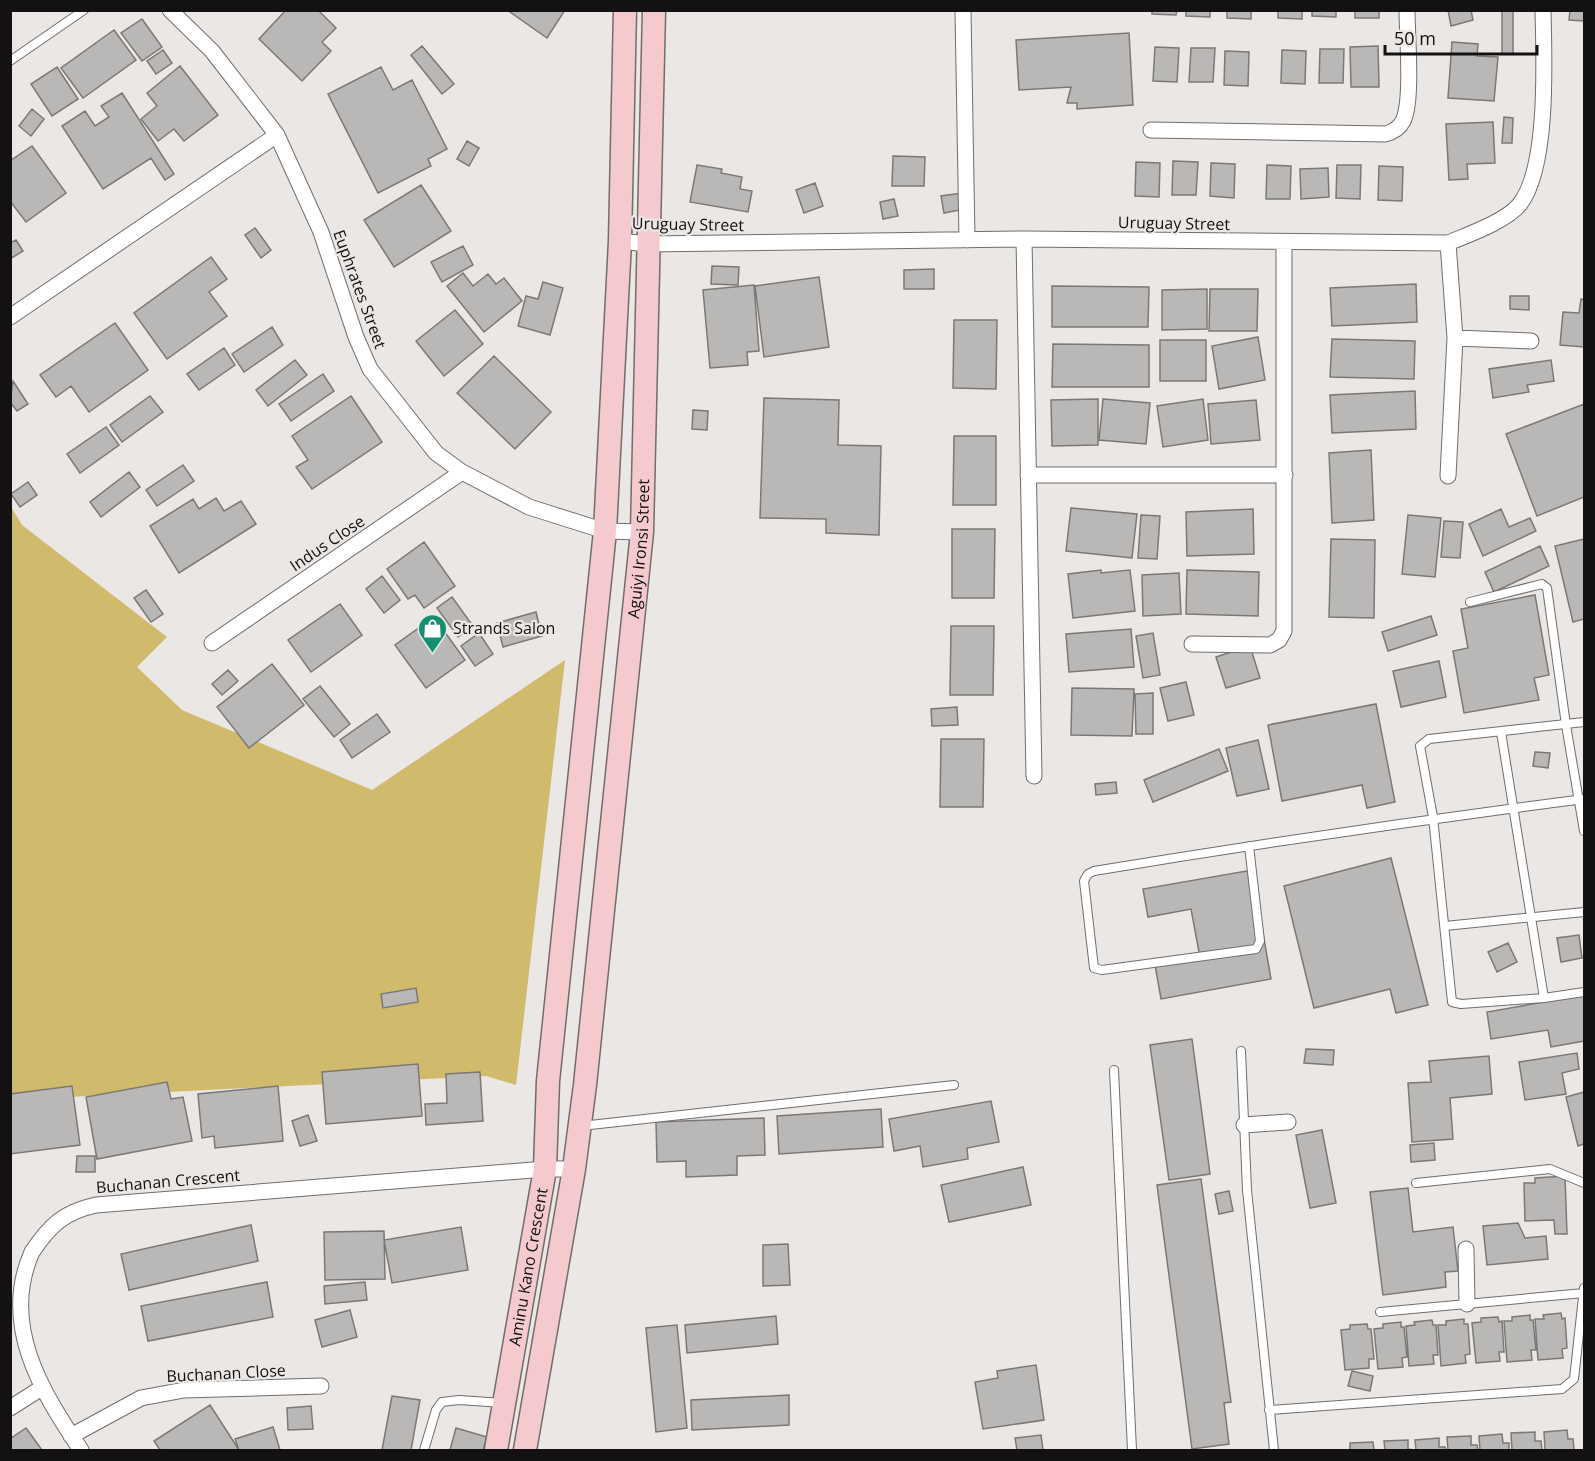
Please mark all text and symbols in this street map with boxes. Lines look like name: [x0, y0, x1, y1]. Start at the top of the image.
scale bar: [1385, 18, 1536, 56]
text: 50 m: [1394, 26, 1436, 50]
street label: Uruguay Street: [1118, 211, 1231, 235]
street label: Uruguay Street: [632, 212, 745, 236]
street label: Euphrates Street: [328, 227, 392, 352]
street label: Aguiyi Ironsi Street: [622, 478, 654, 619]
street label: Indus Close: [285, 510, 369, 576]
shop icon: Strands Salon: [416, 612, 448, 654]
place label: Strands Salon: [453, 617, 555, 639]
street label: Buchanan Crescent: [95, 1164, 241, 1198]
street label: Aminu Kano Crescent: [503, 1186, 553, 1348]
street label: Buchanan Close: [166, 1359, 286, 1387]

